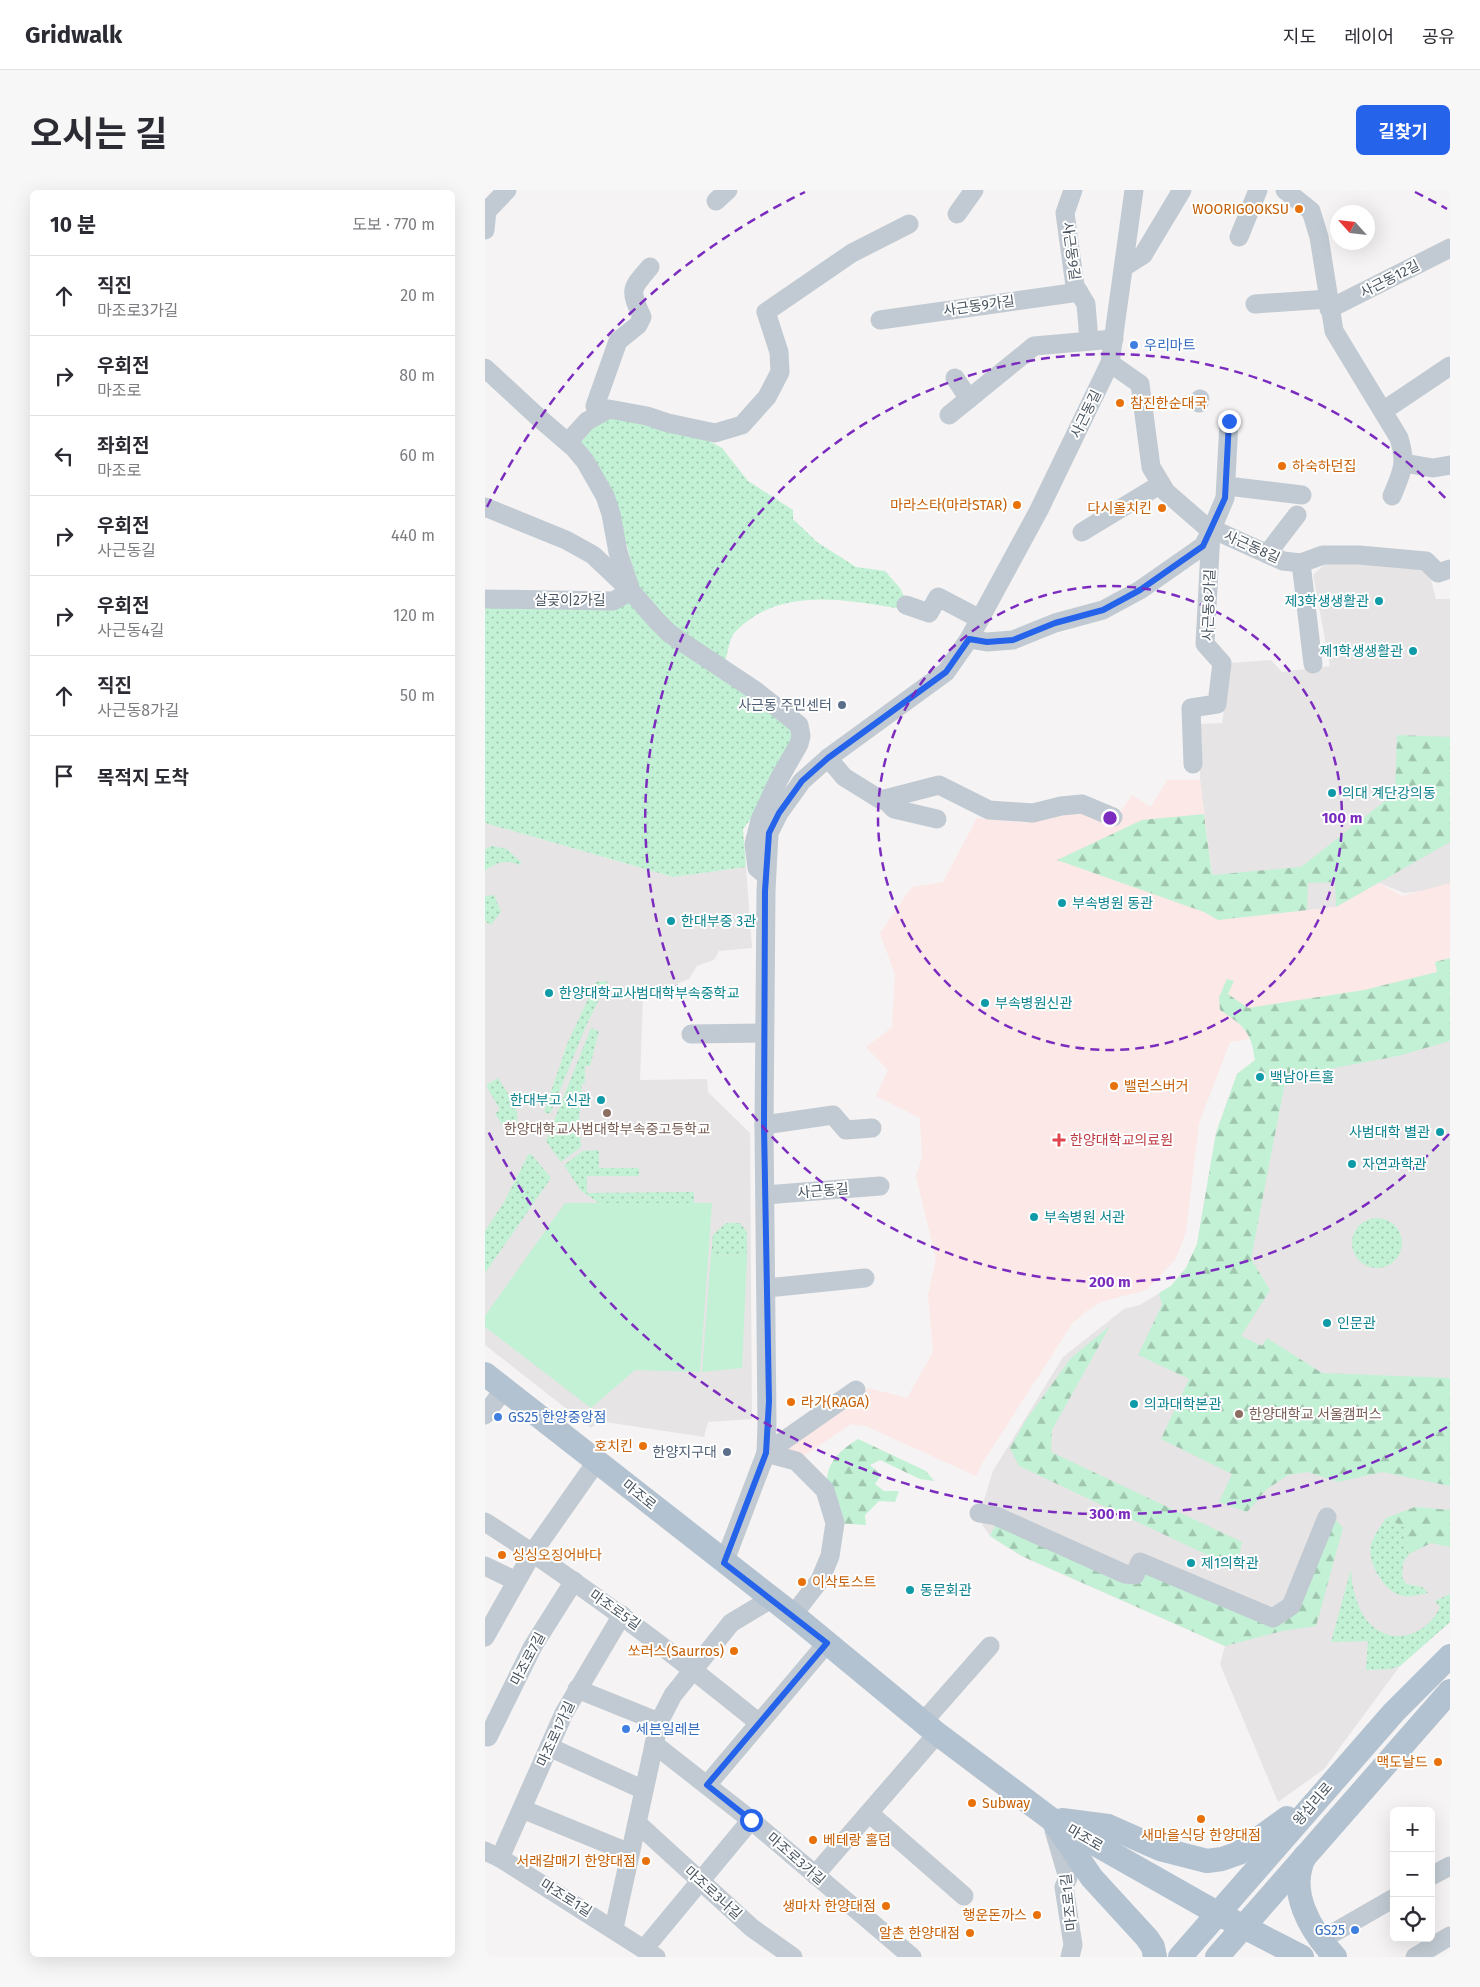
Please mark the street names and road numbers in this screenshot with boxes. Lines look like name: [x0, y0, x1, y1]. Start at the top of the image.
street label: 사근동9길: [1058, 221, 1084, 281]
street label: 사근동12길: [1357, 257, 1423, 301]
street label: 사근동9가길: [942, 293, 1016, 319]
street label: 사근동길: [1067, 387, 1105, 441]
street label: 사근동8길: [1221, 527, 1283, 567]
street label: 사근동8가길: [1199, 569, 1219, 641]
street label: 살곶이2가길: [534, 592, 606, 609]
street label: 사근동길: [797, 1180, 849, 1202]
street label: 마조로: [619, 1476, 659, 1514]
street label: 마조로5길: [586, 1586, 644, 1634]
street label: 마조로7길: [507, 1630, 549, 1688]
street label: 마조로1가길: [533, 1698, 579, 1770]
street label: 왕십리로: [1290, 1779, 1336, 1829]
street label: 마조로: [1064, 1821, 1106, 1855]
street label: 마조로3가길: [763, 1829, 829, 1889]
street label: 마조로3나길: [681, 1863, 745, 1923]
street label: 마조로1길: [1058, 1872, 1080, 1932]
street label: 마조로1길: [537, 1876, 595, 1920]

